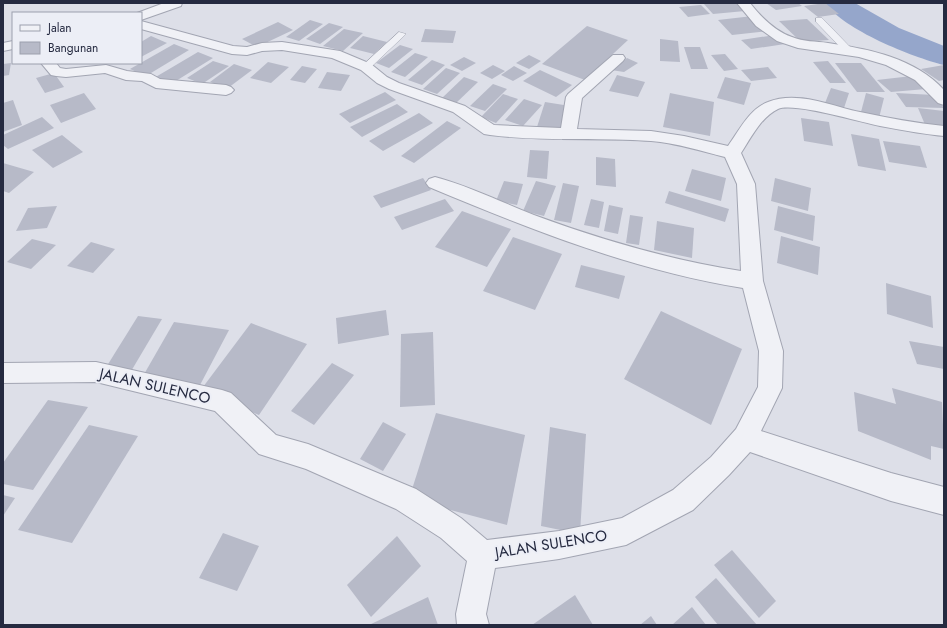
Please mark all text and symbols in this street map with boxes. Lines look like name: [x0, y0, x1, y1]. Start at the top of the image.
legend: [12, 12, 142, 64]
text: Jalan: [46, 19, 71, 37]
text: Bangunan: [48, 39, 98, 57]
street label: JALAN SULENCO: [95, 362, 213, 409]
street label: JALAN SULENCO: [491, 524, 609, 564]

